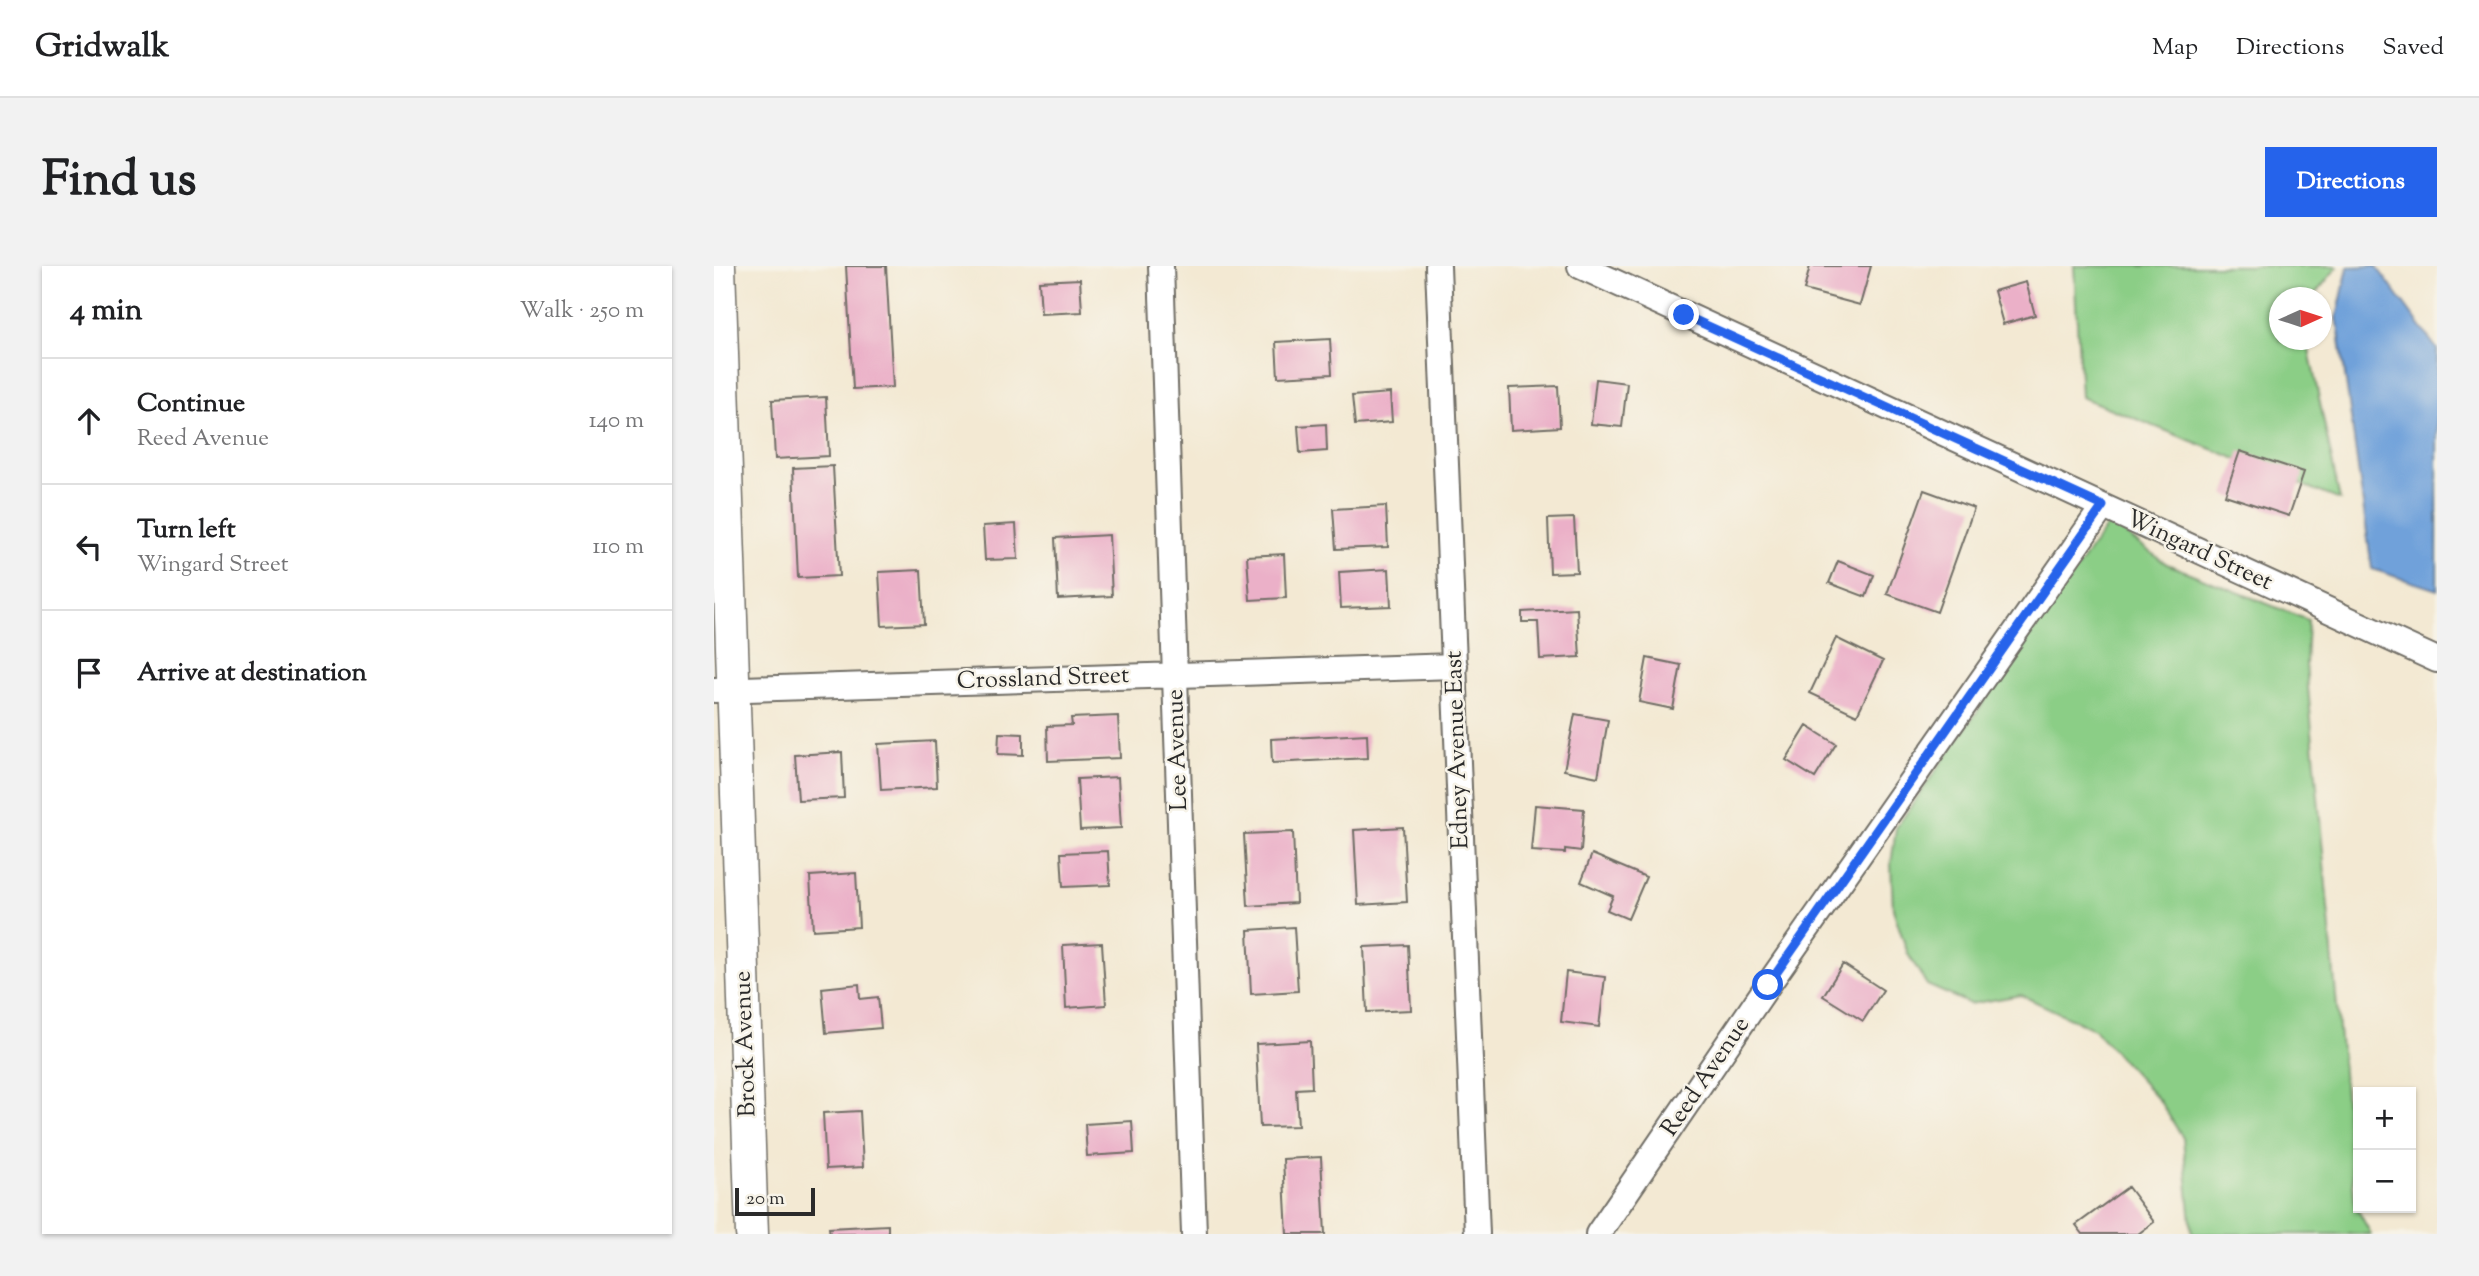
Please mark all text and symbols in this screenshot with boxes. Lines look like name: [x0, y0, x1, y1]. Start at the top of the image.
text: Gridwalk: [35, 24, 169, 72]
text: Map: [2152, 31, 2198, 65]
text: Directions: [2236, 31, 2344, 65]
text: Saved: [2382, 31, 2444, 65]
text: Find us: [42, 147, 196, 217]
button: Directions: [2265, 147, 2437, 217]
north arrow: [2269, 287, 2332, 350]
text: 4 min: [70, 290, 143, 333]
text: Walk · 250 m: [520, 295, 644, 328]
route end: [1668, 299, 1699, 330]
text: Continue: [137, 386, 245, 423]
icon: ahead: [70, 402, 108, 440]
text: 140 m: [589, 405, 644, 438]
text: Reed Avenue: [137, 423, 269, 456]
street label: Wingard Street: [2120, 502, 2278, 600]
text: Turn left: [137, 512, 236, 549]
icon: left: [70, 528, 108, 566]
text: 110 m: [593, 531, 644, 564]
text: Wingard Street: [137, 549, 289, 582]
street label: Edney Avenue East: [1438, 650, 1478, 850]
icon: arrive: [70, 654, 108, 692]
text: Arrive at destination: [137, 655, 367, 692]
street label: Crossland Street: [956, 659, 1130, 699]
street label: Lee Avenue: [1159, 688, 1197, 812]
route start: [1752, 969, 1783, 1000]
street label: Brock Avenue: [726, 970, 766, 1118]
street label: Reed Avenue: [1653, 1010, 1759, 1144]
map controls: [2353, 1087, 2416, 1213]
button: +: [2353, 1087, 2416, 1150]
button: −: [2353, 1150, 2416, 1213]
scale bar: [735, 1185, 816, 1217]
text: 20 m: [746, 1186, 785, 1213]

